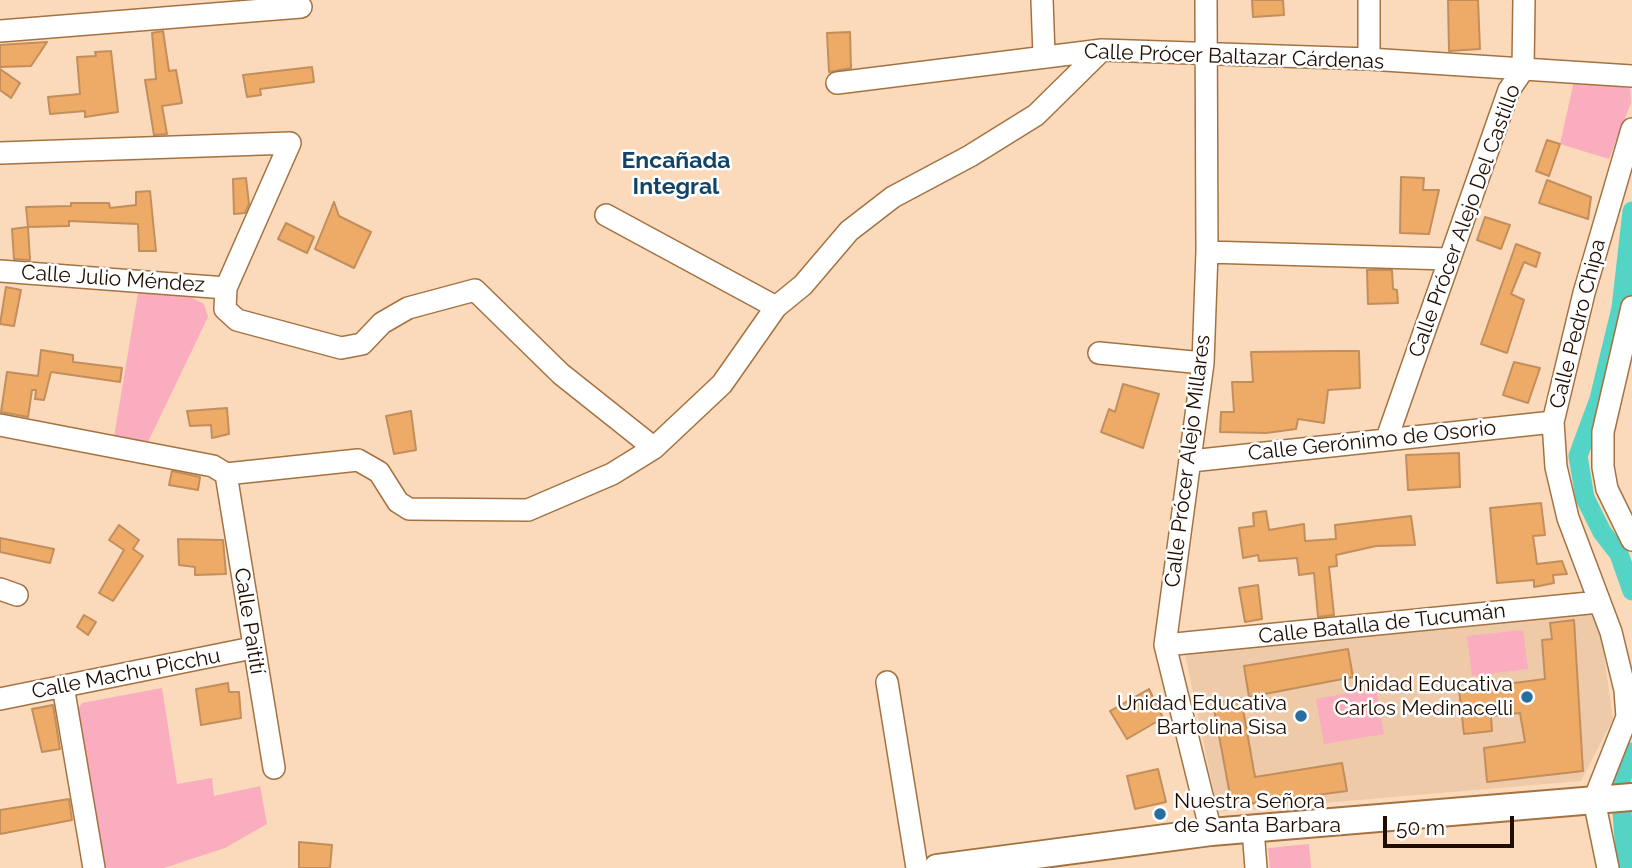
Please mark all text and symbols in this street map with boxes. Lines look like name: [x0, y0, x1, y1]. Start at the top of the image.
street label: Calle Prócer Baltazar Cárdenas: [1084, 39, 1384, 75]
street label: Calle Prócer Alejo Del Castillo: [1404, 81, 1526, 361]
district label: Encañada Integral: [622, 147, 730, 201]
street label: Calle Pedro Chipa: [1545, 237, 1611, 411]
street label: Calle Julio Méndez: [20, 260, 206, 298]
street label: Calle Prócer Alejo Millares: [1160, 333, 1216, 589]
street label: Calle Gerónimo de Osorio: [1247, 415, 1497, 467]
street label: Calle Paitití: [228, 566, 270, 676]
street label: Calle Batalla de Tucumán: [1257, 598, 1507, 650]
street label: Calle Machu Picchu: [30, 643, 222, 705]
place label: Unidad Educativa Carlos Medinacelli: [1334, 672, 1513, 722]
marker: Unidad Educativa Carlos Medinacelli: [1519, 689, 1535, 705]
place label: Unidad Educativa Bartolina Sisa: [1117, 691, 1287, 741]
marker: Unidad Educativa Bartolina Sisa: [1293, 708, 1309, 724]
place label: Nuestra Señora de Santa Barbara: [1174, 789, 1341, 839]
scale bar: [1387, 802, 1518, 846]
marker: Nuestra Señora de Santa Barbara: [1152, 806, 1168, 822]
text: 50 m: [1396, 815, 1445, 840]

